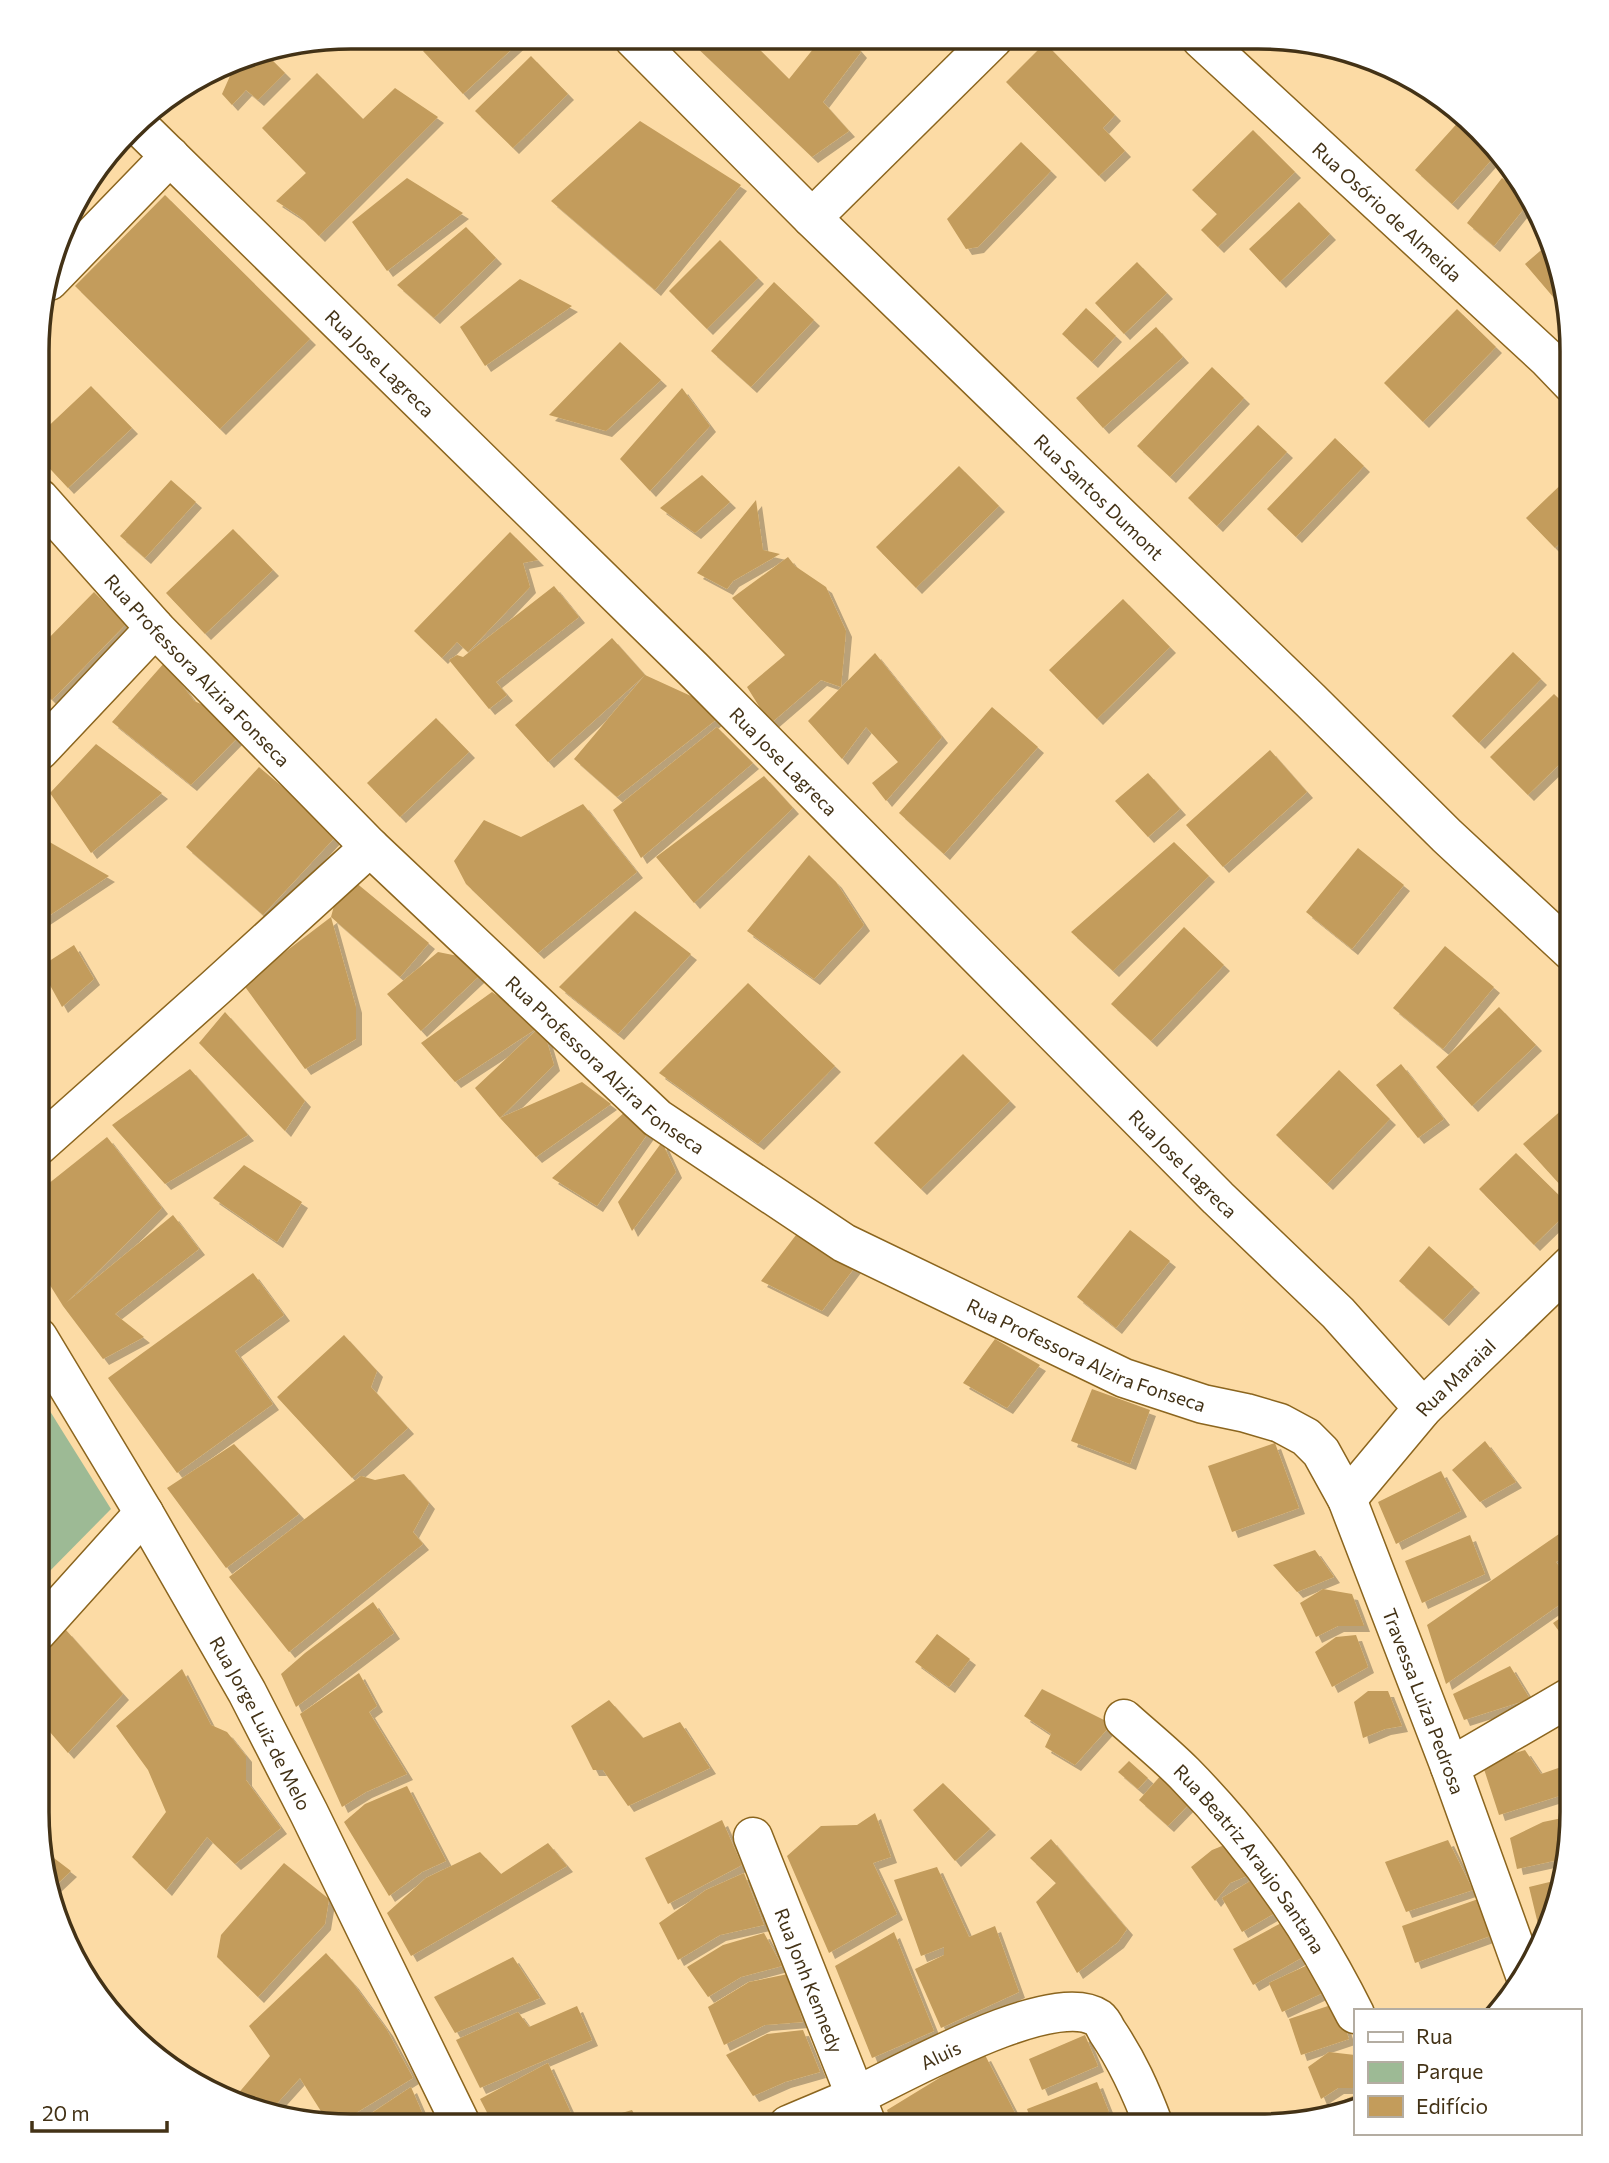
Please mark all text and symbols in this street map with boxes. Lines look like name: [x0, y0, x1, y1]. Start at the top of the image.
street label: Rua Osório de Almeida: [1308, 137, 1467, 286]
street label: Rua Jose Lagreca: [321, 304, 440, 421]
street label: Rua Santos Dumont: [1030, 428, 1169, 564]
street label: Rua Professora Alzira Fonseca: [100, 569, 295, 771]
street label: Rua Jose Lagreca: [725, 702, 843, 820]
street label: Rua Professora Alzira Fonseca: [502, 970, 709, 1158]
street label: Rua Jose Lagreca: [1125, 1104, 1243, 1222]
street label: Rua Professora Alzira Fonseca: [963, 1293, 1209, 1416]
street label: Rua Maraial: [1410, 1333, 1500, 1420]
street label: Travessa Luiza Pedrosa: [1379, 1605, 1470, 1797]
street label: Rua Jorge Luiz de Melo: [206, 1632, 317, 1814]
street label: Rua Beatriz Araujo Santana: [1170, 1759, 1331, 1957]
street label: Rua Jonh Kennedy: [771, 1904, 849, 2056]
legend: [1354, 2009, 1581, 2135]
text: Rua: [1416, 2023, 1453, 2048]
street label: Aluis: [916, 2035, 964, 2074]
text: Parque: [1416, 2058, 1483, 2083]
scale bar: [32, 2090, 166, 2134]
text: Edifício: [1416, 2093, 1488, 2118]
text: 20 m: [42, 2100, 90, 2125]

